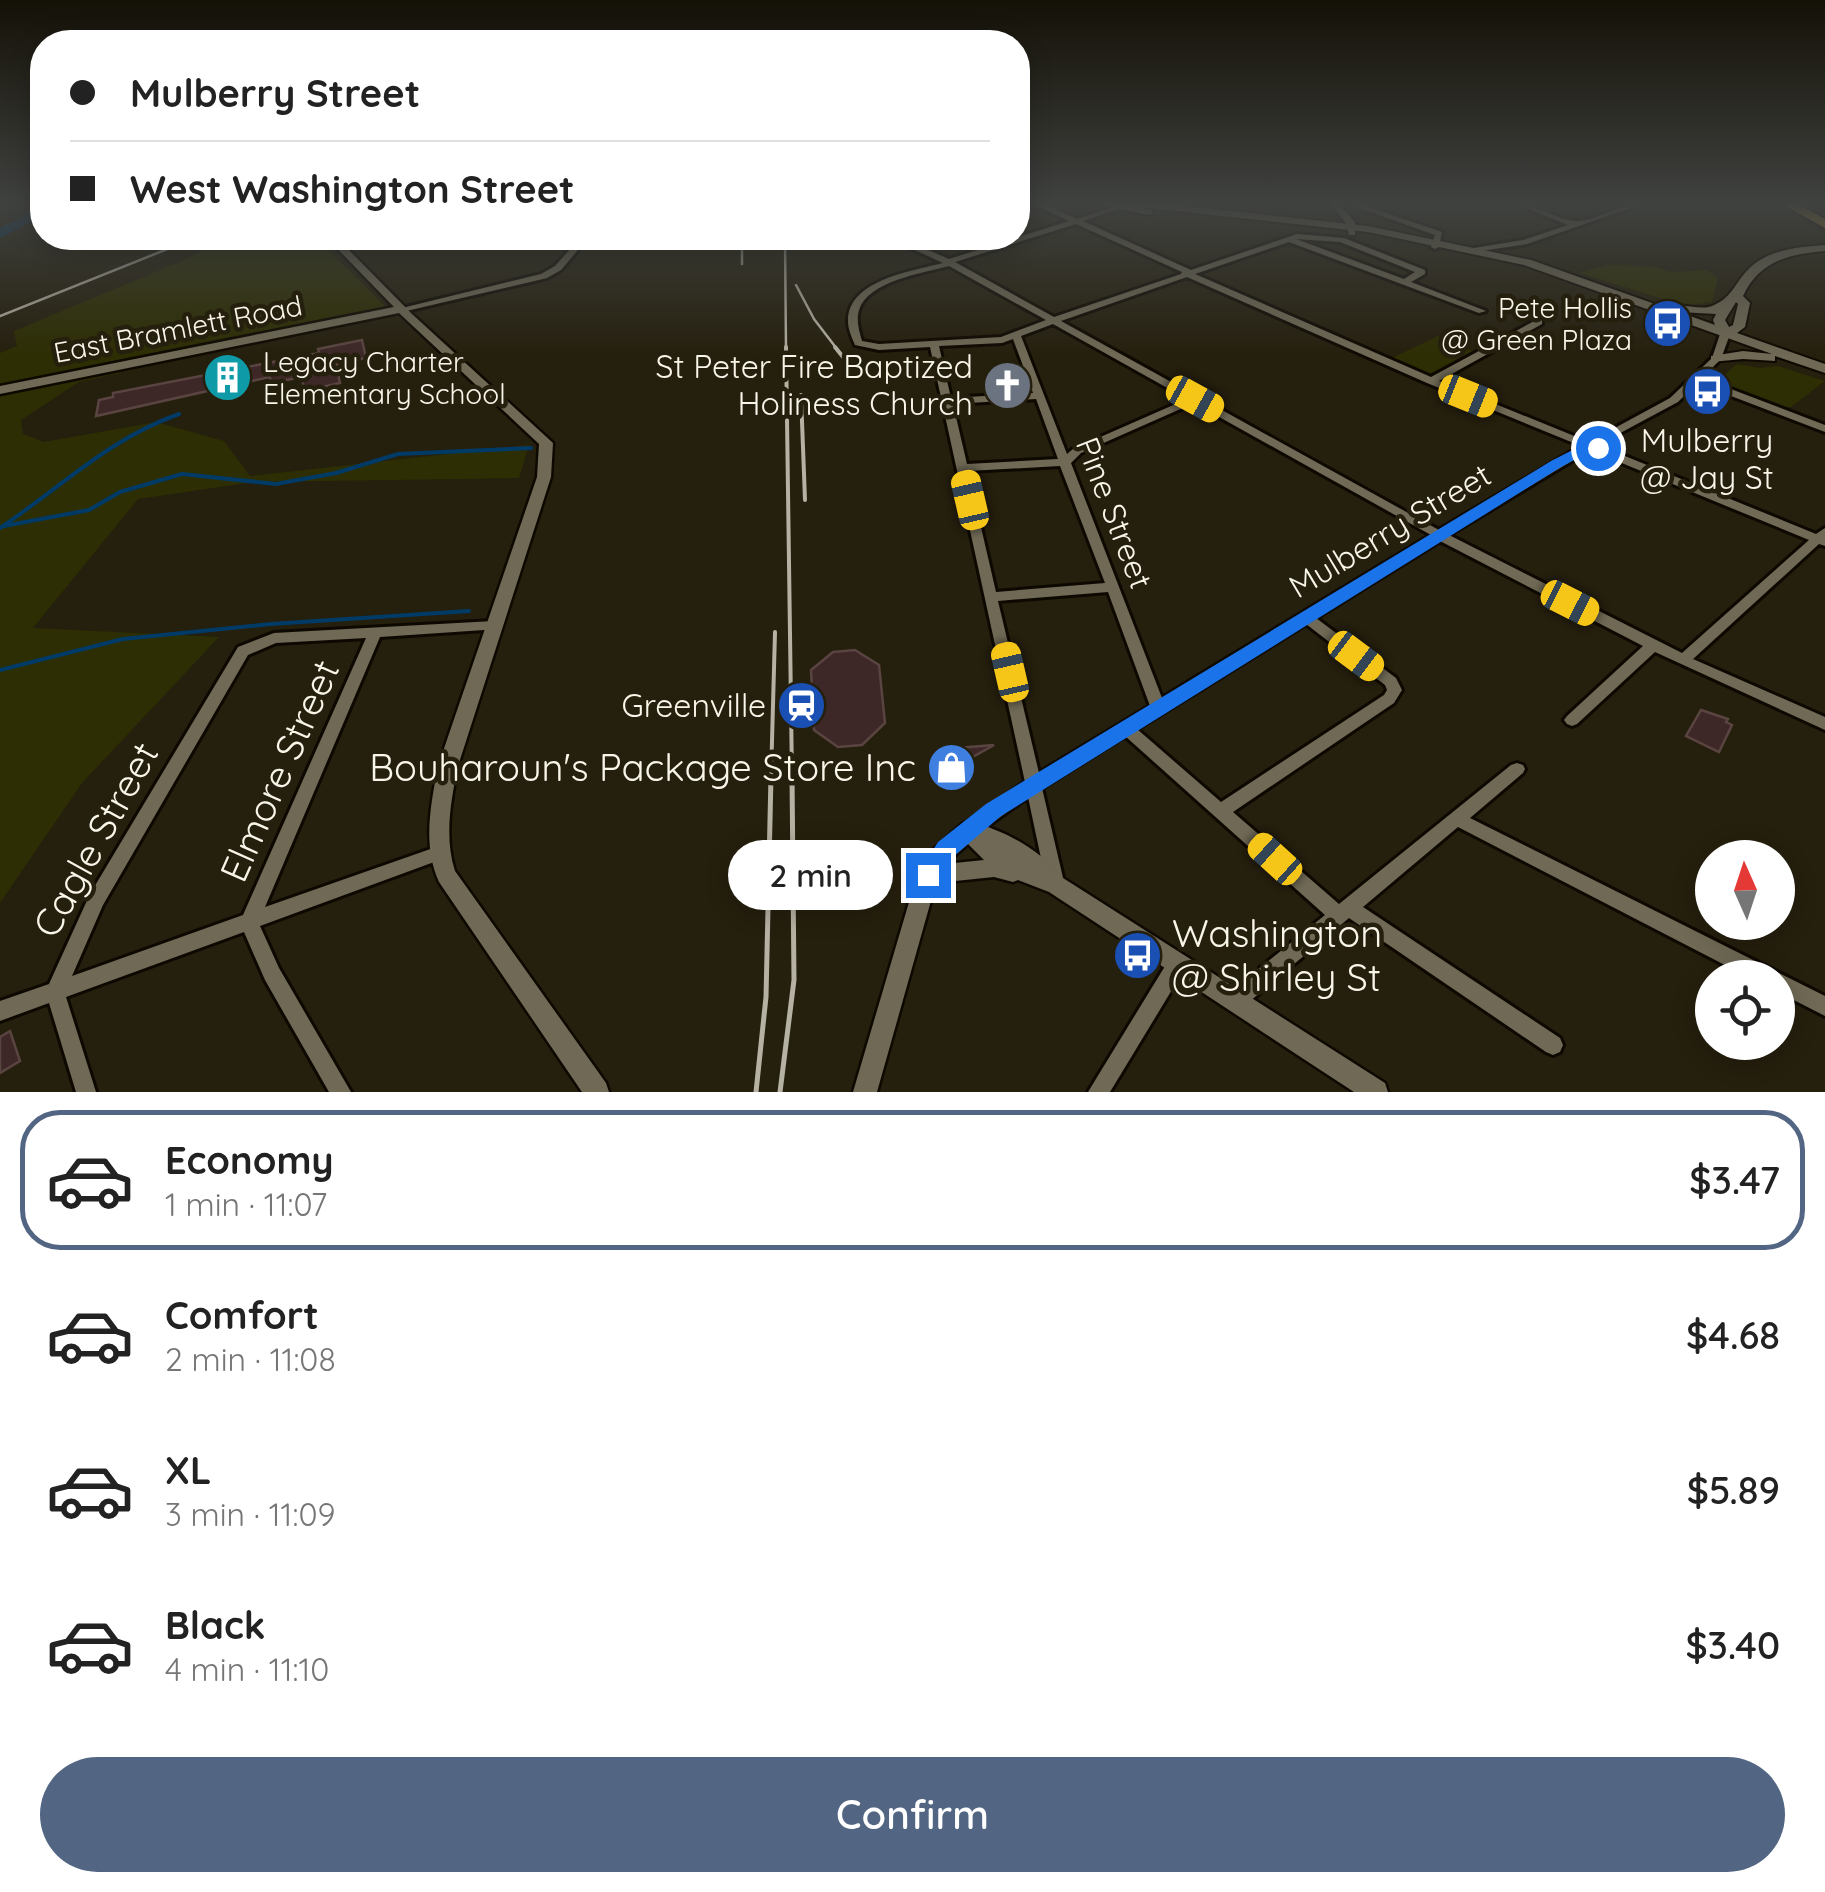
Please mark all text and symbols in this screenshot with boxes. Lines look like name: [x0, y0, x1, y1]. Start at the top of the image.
text: Mulberry Street: [130, 69, 420, 117]
text: West Washington Street: [130, 165, 575, 213]
street label: East Bramlett Road: [51, 287, 305, 370]
place label: Pete Hollis @ Green Plaza: [1442, 290, 1632, 357]
bus stop icon: Pete Hollis @ Green Plaza: [1641, 298, 1693, 350]
place label: Legacy Charter Elementary School: [263, 344, 506, 411]
place label: St Peter Fire Baptized Holiness Church: [656, 346, 973, 423]
building icon: Legacy Charter Elementary School: [202, 352, 254, 404]
church icon: St Peter Fire Baptized Holiness Church: [982, 359, 1034, 411]
bus stop icon: Mulberry @ Jay St: [1681, 365, 1733, 417]
car: [1161, 371, 1229, 427]
car: [1435, 371, 1501, 421]
place label: Mulberry @ Jay St: [1640, 420, 1774, 497]
route start: [1576, 426, 1621, 471]
street label: Pine Street: [1068, 431, 1162, 594]
street label: Mulberry Street: [1281, 454, 1498, 606]
car: [949, 467, 991, 533]
car: [1536, 576, 1604, 630]
car: [1323, 626, 1389, 686]
car: [989, 639, 1031, 705]
street label: Elmore Street: [209, 652, 349, 889]
station icon: Greenville: [775, 680, 827, 732]
place label: Greenville: [621, 685, 766, 725]
street label: Cagle Street: [22, 734, 168, 945]
shop icon: Bouharoun's Package Store Inc: [925, 742, 977, 794]
place label: Bouharoun's Package Store Inc: [369, 743, 916, 791]
car: [1243, 828, 1307, 890]
callout: 2 min: [728, 840, 893, 910]
north arrow: [1695, 840, 1795, 940]
map controls: [1695, 840, 1795, 1060]
route end: [906, 853, 951, 898]
text: 2 min: [769, 855, 852, 895]
place label: Washington @ Shirley St: [1172, 909, 1382, 1001]
bus stop icon: Washington @ Shirley St: [1111, 930, 1163, 982]
button: locate: [1695, 960, 1795, 1060]
icon: car: [45, 1135, 135, 1225]
text: Economy: [165, 1136, 334, 1184]
text: $3.47: [1689, 1156, 1780, 1204]
text: 1 min · 11:07: [165, 1184, 327, 1224]
icon: car: [45, 1290, 135, 1380]
text: Comfort: [165, 1291, 319, 1339]
text: $4.68: [1686, 1311, 1780, 1359]
text: 2 min · 11:08: [165, 1339, 336, 1379]
icon: car: [45, 1445, 135, 1535]
text: XL: [165, 1446, 211, 1494]
text: $5.89: [1687, 1466, 1780, 1514]
text: 3 min · 11:09: [165, 1494, 335, 1534]
icon: car: [45, 1600, 135, 1690]
text: Black: [165, 1601, 265, 1649]
text: $3.40: [1685, 1621, 1780, 1669]
text: 4 min · 11:10: [165, 1649, 329, 1689]
button: Confirm: [40, 1757, 1785, 1872]

